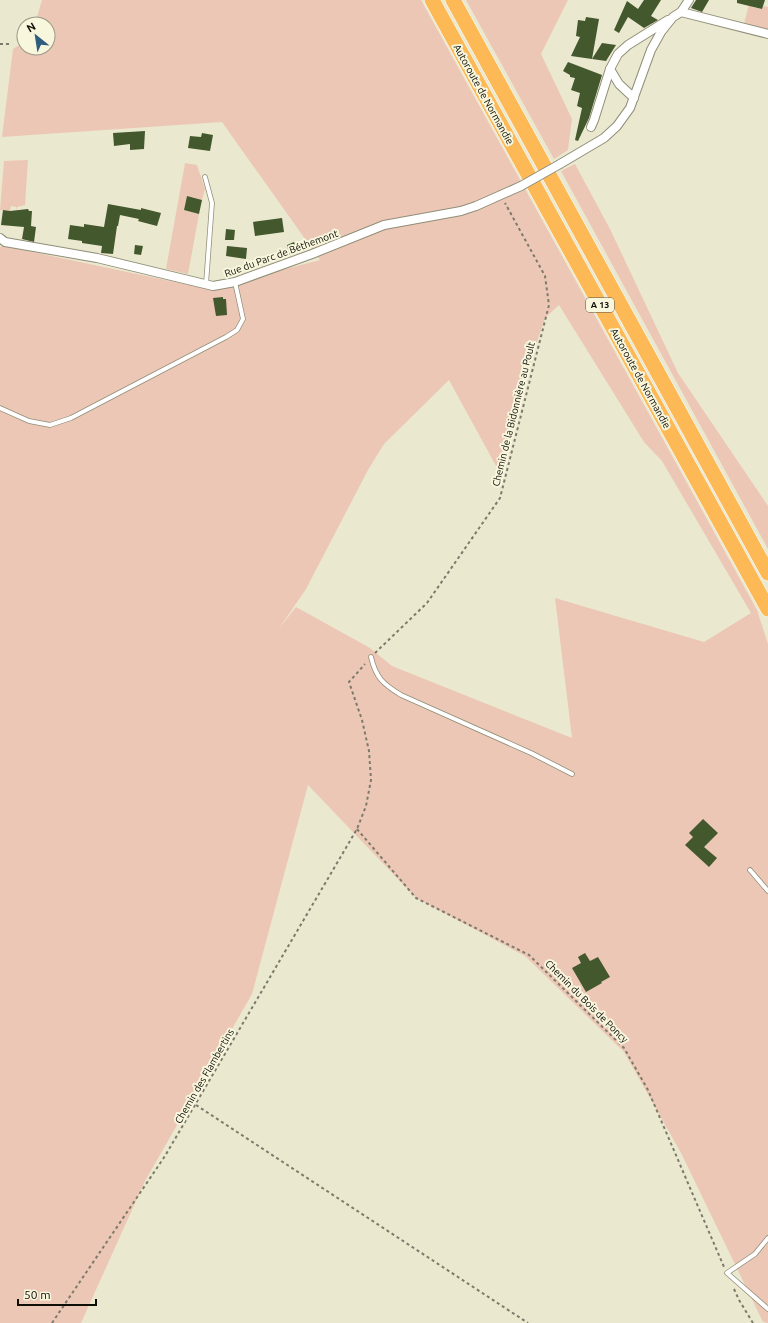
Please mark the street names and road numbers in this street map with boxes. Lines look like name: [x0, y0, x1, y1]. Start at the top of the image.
street label: Autoroute de Normandie: [451, 42, 516, 146]
street label: Rue du Parc de Béthemont: [223, 228, 340, 279]
road number: A 13: [586, 298, 614, 312]
street label: Autoroute de Normandie: [608, 326, 673, 430]
street label: Chemin de la Bidonnière au Poult: [490, 341, 537, 488]
street label: Chemin du Bois de Poncy: [543, 958, 630, 1045]
street label: Chemin des Flambertins: [173, 1027, 236, 1126]

